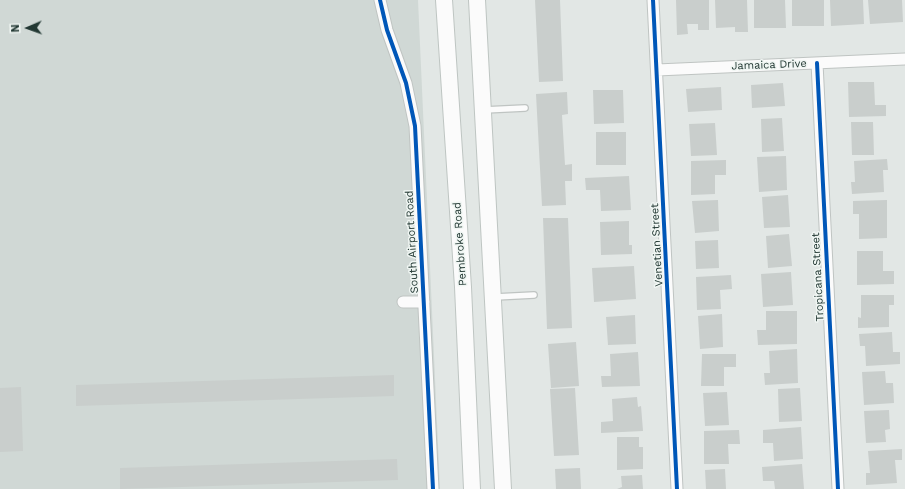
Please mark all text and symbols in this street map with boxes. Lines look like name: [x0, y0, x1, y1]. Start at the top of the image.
north arrow: [8, 8, 48, 48]
text: N: [9, 24, 22, 33]
street label: Jamaica Drive: [731, 57, 807, 73]
street label: South Airport Road: [403, 190, 421, 294]
street label: Pembroke Road: [450, 202, 470, 286]
street label: Venetian Street: [648, 203, 666, 287]
street label: Tropicana Street: [809, 232, 827, 322]

